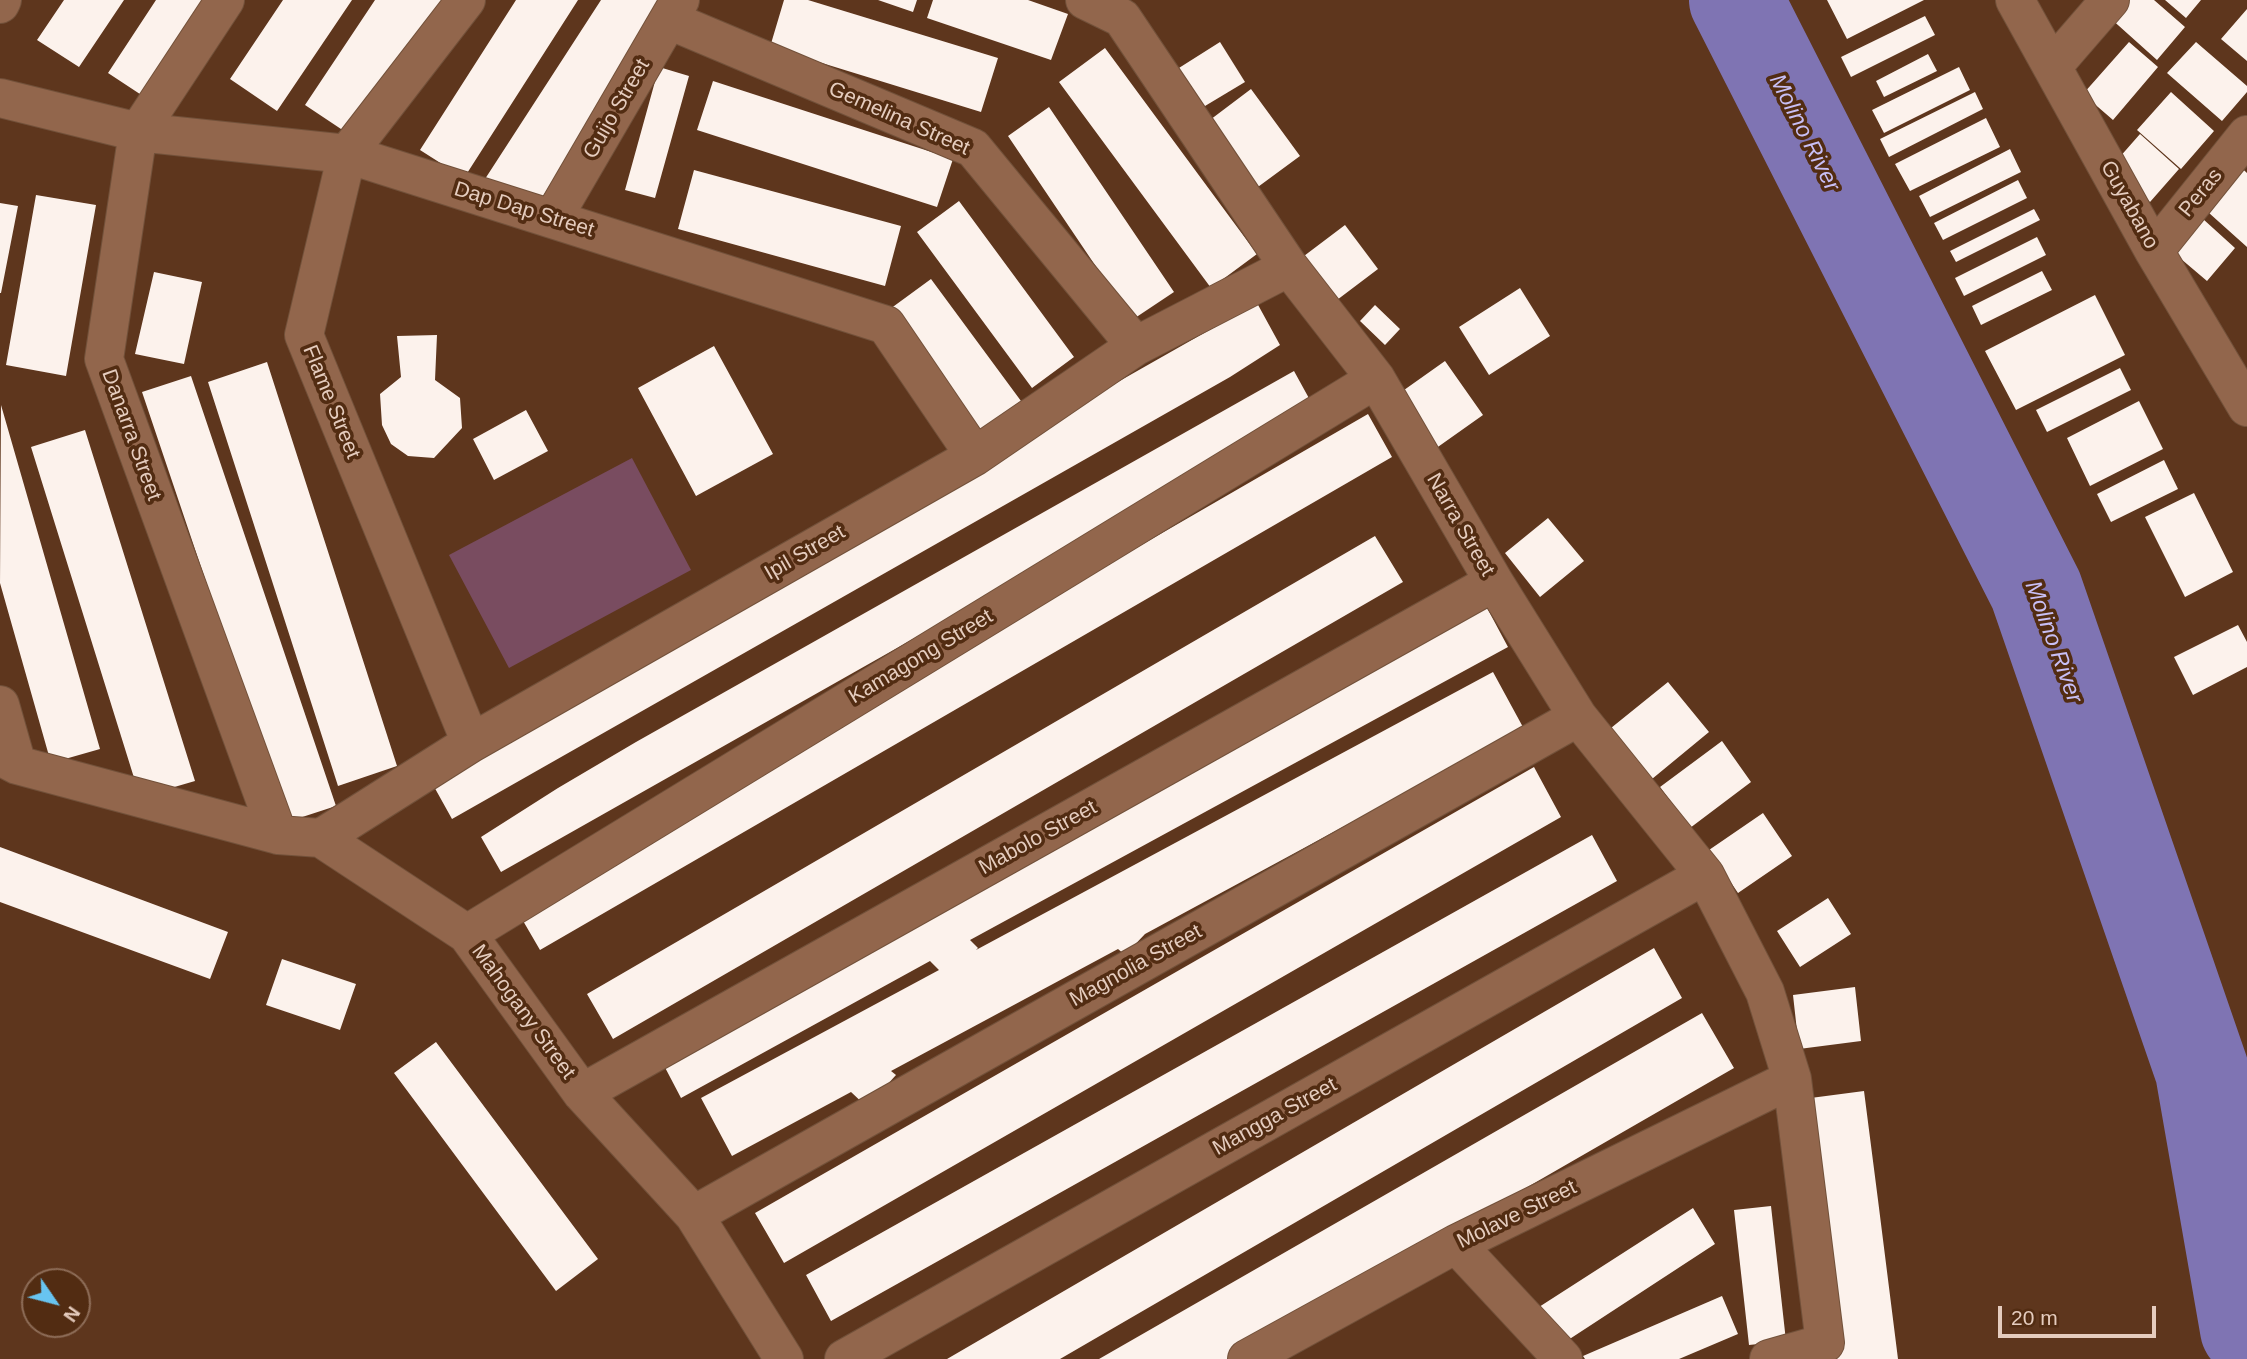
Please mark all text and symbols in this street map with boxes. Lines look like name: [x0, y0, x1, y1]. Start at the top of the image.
street label: Guijo Street: [578, 55, 656, 163]
water label: Molino River: [1763, 70, 1845, 196]
street label: Gemelina Street: [825, 77, 973, 161]
street label: Guyabano: [2094, 157, 2164, 253]
street label: Peras: [2174, 164, 2228, 222]
street label: Dap Dap Street: [451, 177, 597, 243]
street label: Flame Street: [297, 342, 365, 462]
street label: Danarra Street: [96, 366, 166, 504]
street label: Narra Street: [1420, 469, 1500, 581]
street label: Ipil Street: [760, 520, 850, 586]
water label: Molino River: [2018, 577, 2088, 707]
street label: Kamagong Street: [844, 604, 998, 710]
street label: Mabolo Street: [975, 795, 1101, 881]
street label: Magnolia Street: [1066, 919, 1206, 1013]
street label: Mahogany Street: [466, 940, 580, 1084]
street label: Mangga Street: [1209, 1073, 1341, 1161]
street label: Molave Street: [1453, 1175, 1581, 1255]
north arrow: [21, 1268, 91, 1338]
scale bar: [2002, 1292, 2160, 1336]
text: N: [59, 1303, 85, 1326]
text: 20 m: [2011, 1306, 2058, 1329]

